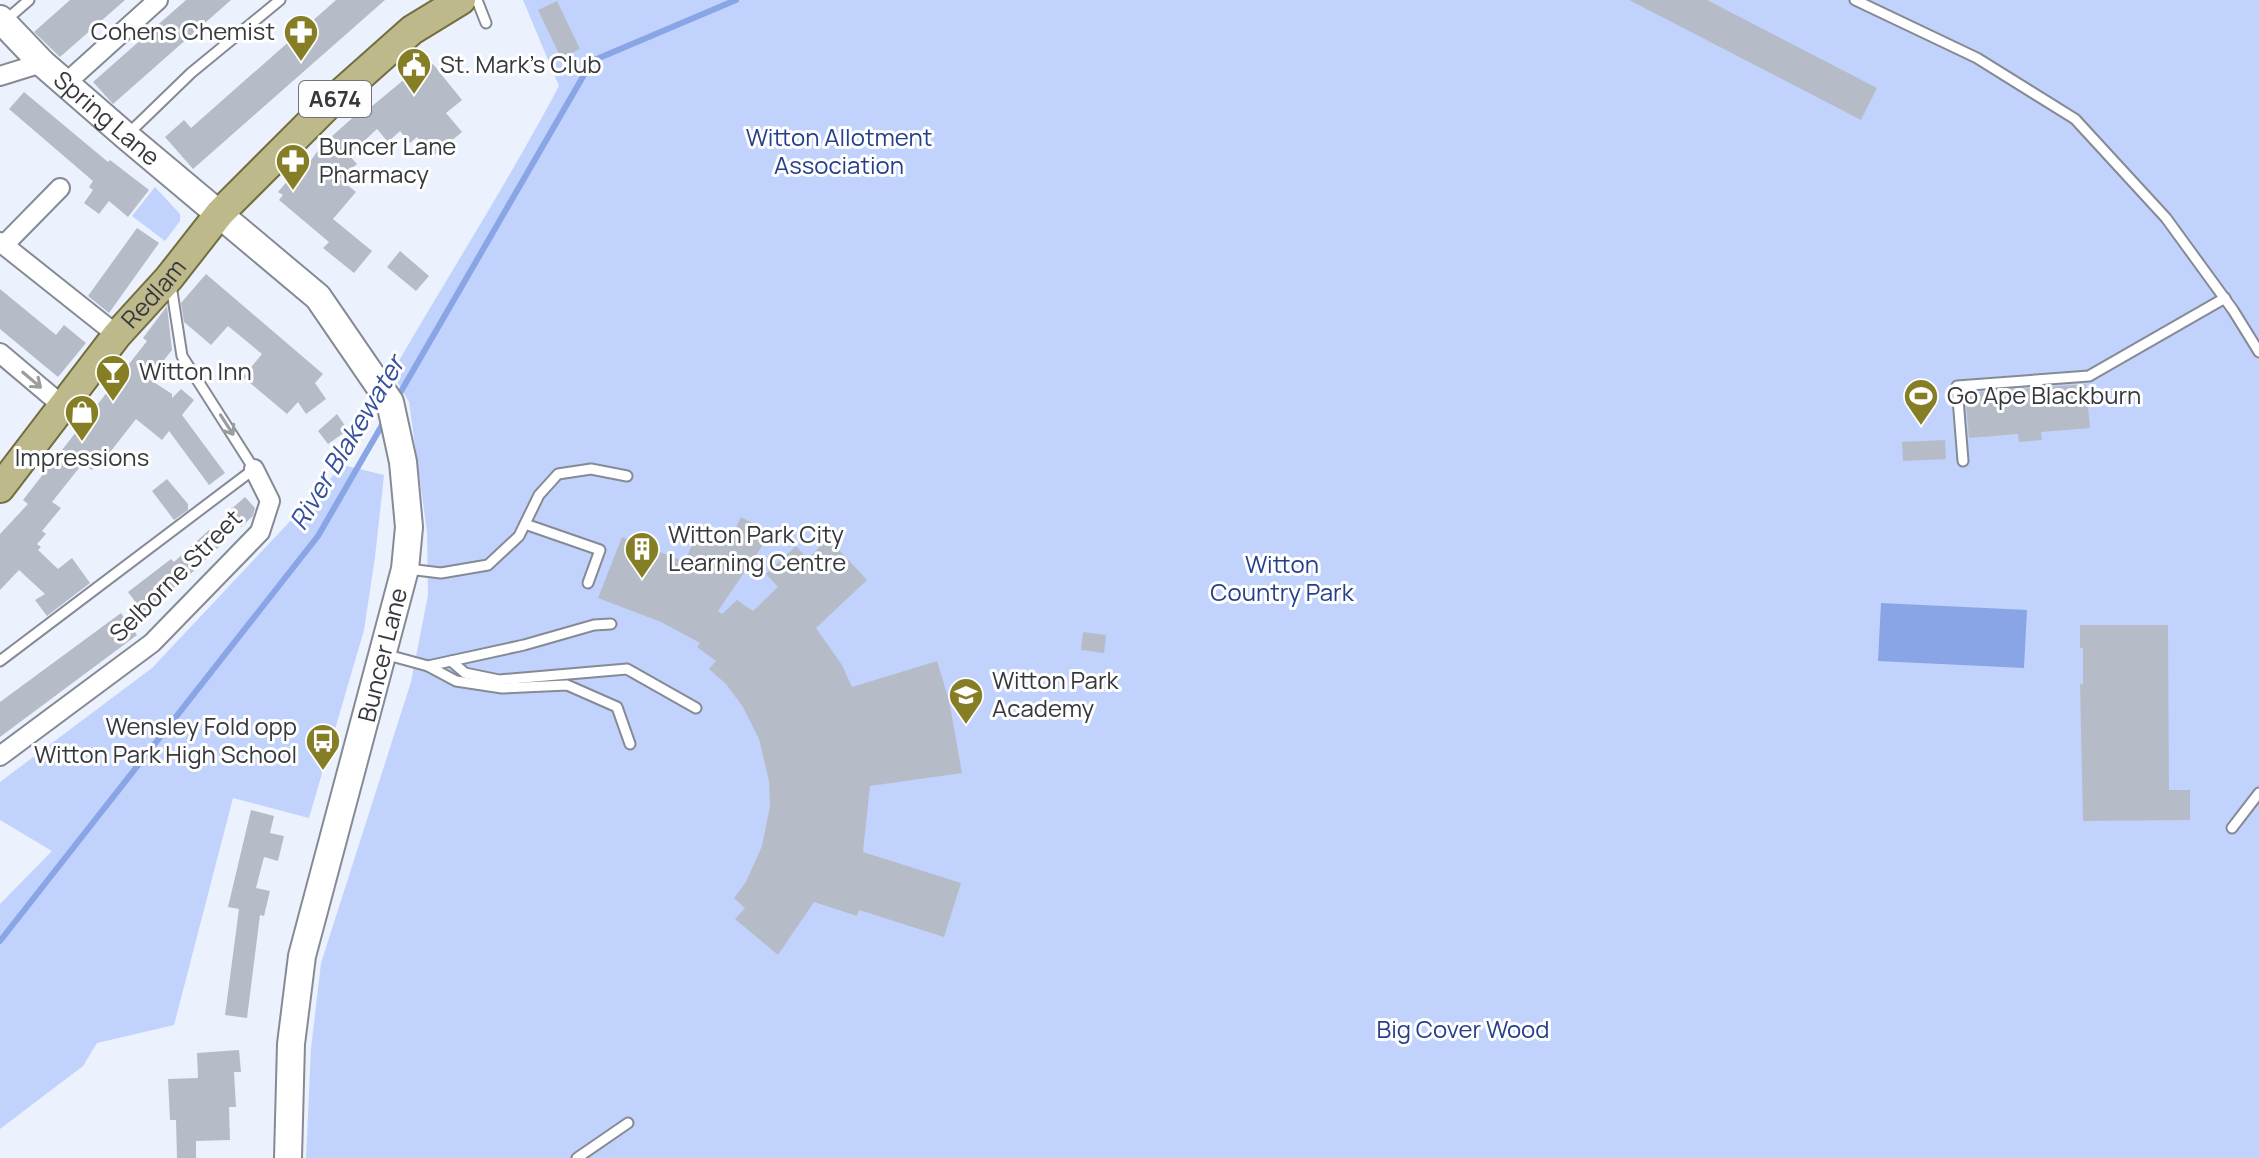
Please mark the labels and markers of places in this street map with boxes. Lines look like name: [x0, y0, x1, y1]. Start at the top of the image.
pharmacy icon: Cohens Chemist: [282, 13, 320, 63]
place label: Cohens Chemist: [91, 14, 275, 47]
public building icon: St. Mark's Club: [395, 46, 433, 96]
place label: St. Mark's Club: [440, 47, 601, 80]
place label: Buncer Lane Pharmacy: [319, 129, 456, 190]
pharmacy icon: Buncer Lane Pharmacy: [274, 142, 312, 192]
bar icon: Witton Inn: [94, 353, 132, 403]
place label: Witton Inn: [139, 354, 252, 387]
sports icon: Go Ape Blackburn: [1902, 377, 1940, 427]
place label: Go Ape Blackburn: [1947, 378, 2141, 411]
shop icon: Impressions: [63, 393, 101, 443]
place label: Impressions: [15, 440, 149, 473]
place label: Witton Park City Learning Centre: [668, 517, 846, 578]
building icon: Witton Park City Learning Centre: [623, 530, 661, 580]
place label: Witton Park Academy: [992, 663, 1120, 724]
school or university icon: Witton Park Academy: [947, 676, 985, 726]
place label: Wensley Fold opp Witton Park High School: [34, 709, 297, 770]
bus stop icon: Wensley Fold opp Witton Park High School: [304, 722, 342, 772]

